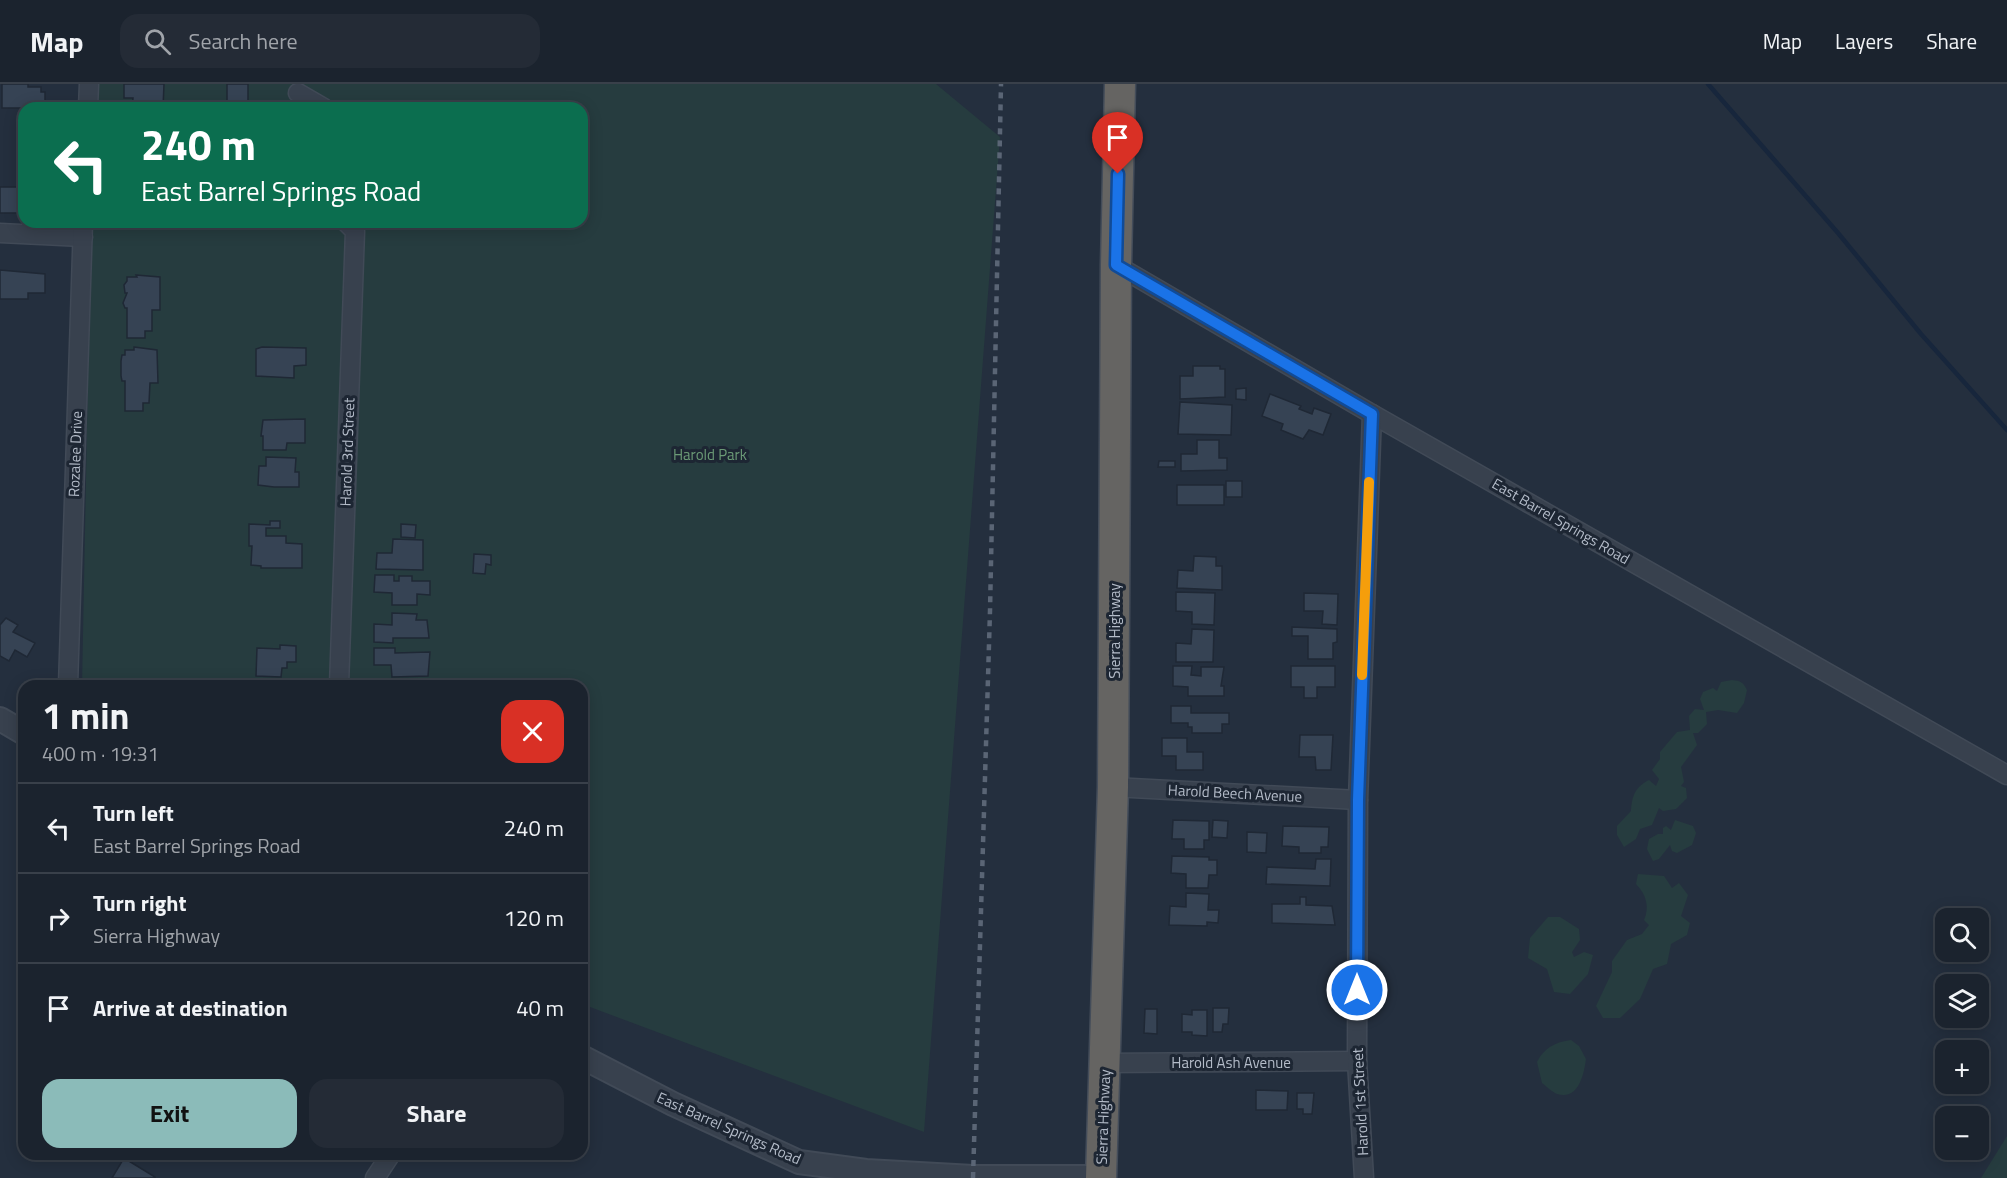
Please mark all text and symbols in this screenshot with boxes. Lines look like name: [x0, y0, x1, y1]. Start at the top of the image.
search box: [120, 14, 540, 68]
text: Map: [30, 20, 84, 63]
text: Search here: [189, 24, 298, 58]
icon: search: [141, 25, 174, 58]
text: Map: [1763, 25, 1802, 57]
text: Layers: [1835, 25, 1893, 57]
text: Share: [1926, 25, 1977, 57]
text: 240 m: [141, 112, 256, 176]
pin: [1092, 112, 1143, 174]
icon: arrive: [1101, 121, 1134, 154]
icon: left: [42, 126, 120, 204]
text: East Barrel Springs Road: [141, 170, 421, 211]
street label: Harold 3rd Street: [334, 397, 360, 507]
street label: Rozalee Drive: [62, 411, 88, 497]
park label: Harold Park: [673, 443, 747, 466]
street label: East Barrel Springs Road: [1488, 472, 1634, 570]
street label: Sierra Highway: [1103, 583, 1126, 679]
text: 1 min: [42, 688, 129, 743]
button: close: [501, 700, 564, 763]
text: 400 m · 19:31: [42, 738, 159, 769]
street label: Harold Beech Avenue: [1167, 778, 1303, 808]
text: Turn left: [93, 796, 174, 830]
text: 240 m: [504, 811, 564, 845]
icon: left: [42, 812, 75, 845]
text: East Barrel Springs Road: [93, 830, 301, 861]
text: Turn right: [93, 886, 187, 920]
text: 120 m: [504, 901, 564, 935]
icon: right: [42, 902, 75, 935]
map controls: [1935, 908, 1989, 1160]
button: search: [1935, 908, 1989, 962]
text: Sierra Highway: [93, 920, 220, 951]
position arrow: [1325, 958, 1389, 1022]
button: layers: [1935, 974, 1989, 1028]
text: Arrive at destination: [93, 991, 288, 1025]
text: 40 m: [516, 991, 564, 1025]
icon: arrive: [42, 992, 75, 1025]
button: +: [1935, 1040, 1989, 1094]
street label: Harold 1st Street: [1346, 1047, 1374, 1156]
street label: Harold Ash Avenue: [1171, 1051, 1291, 1074]
street label: Sierra Highway: [1090, 1069, 1116, 1165]
button: Exit: [42, 1079, 297, 1148]
button: Share: [309, 1079, 564, 1148]
street label: East Barrel Springs Road: [653, 1086, 805, 1170]
button: −: [1935, 1106, 1989, 1160]

